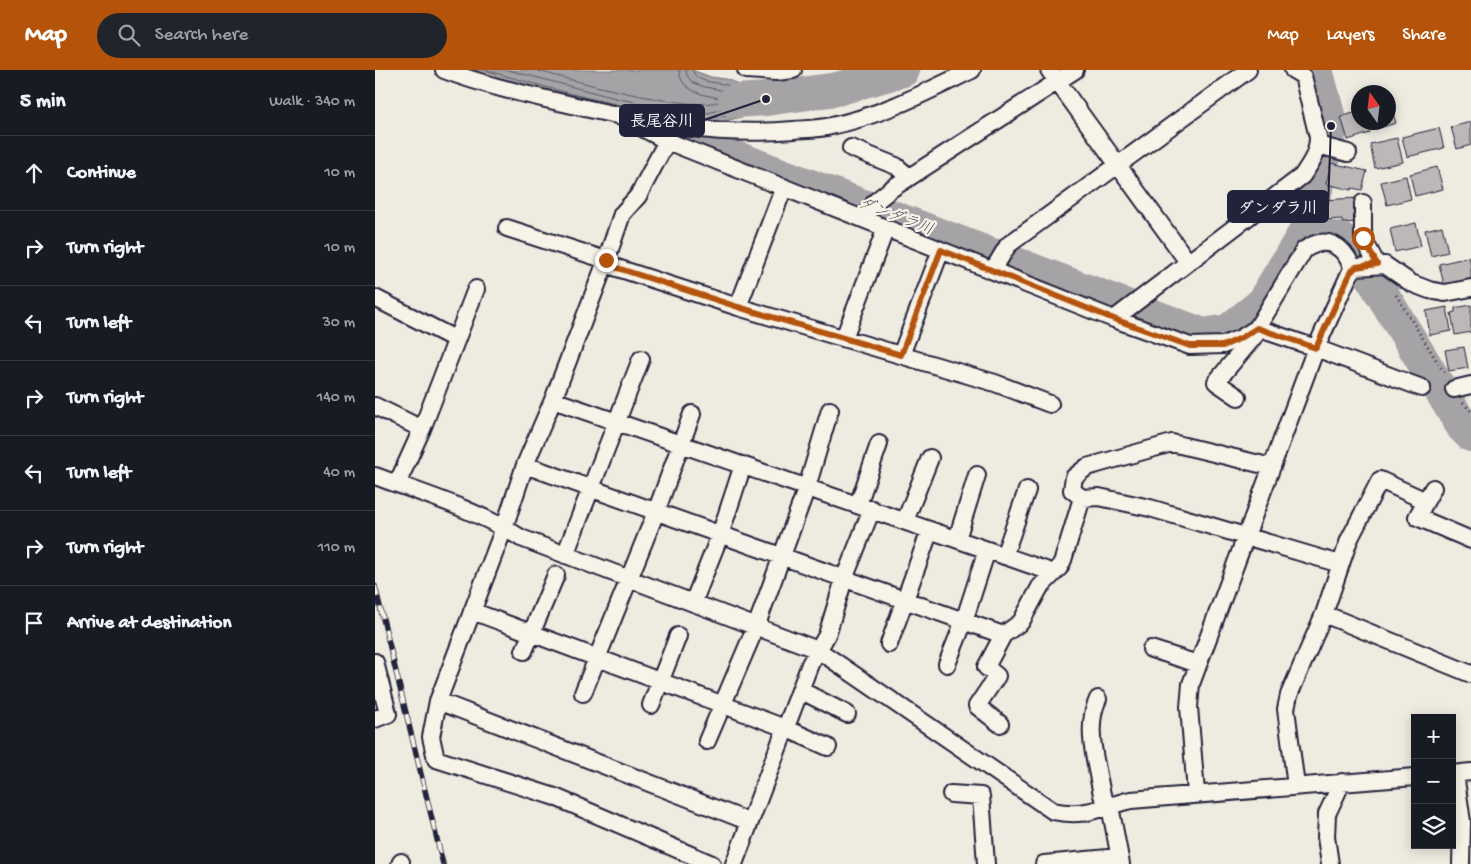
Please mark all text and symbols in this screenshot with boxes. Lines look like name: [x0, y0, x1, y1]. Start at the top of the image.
search box: [97, 13, 447, 58]
text: Map: [25, 21, 67, 50]
icon: search: [115, 21, 143, 49]
text: Search here: [155, 24, 248, 47]
text: Map: [1267, 25, 1299, 46]
text: Layers: [1327, 25, 1374, 46]
text: Share: [1402, 25, 1446, 46]
north arrow: [1351, 85, 1396, 130]
text: 5 min: [20, 90, 65, 115]
text: Walk · 340 m: [269, 93, 355, 112]
callout: 長尾谷川: [620, 105, 704, 136]
text: 長尾谷川: [630, 113, 694, 133]
icon: ahead: [20, 159, 48, 187]
text: Continue: [67, 162, 136, 185]
text: 10 m: [324, 164, 355, 183]
callout: ダンダラ川: [1228, 191, 1328, 222]
water label: ダンダラ川: [855, 194, 936, 241]
text: ダンダラ川: [1238, 200, 1318, 220]
route start: [1352, 227, 1375, 250]
icon: right: [20, 234, 48, 262]
text: Turn right: [67, 237, 143, 260]
text: 10 m: [324, 239, 355, 258]
route end: [595, 249, 618, 272]
icon: left: [20, 309, 48, 337]
text: Turn left: [67, 312, 131, 335]
text: 30 m: [322, 314, 355, 333]
icon: right: [20, 384, 48, 412]
text: Turn right: [67, 387, 143, 410]
text: 140 m: [317, 389, 355, 408]
icon: left: [20, 459, 48, 487]
text: Turn left: [67, 462, 131, 485]
text: 40 m: [323, 464, 355, 483]
icon: right: [20, 534, 48, 562]
text: Turn right: [67, 537, 143, 560]
text: 110 m: [318, 539, 355, 558]
icon: arrive: [20, 609, 48, 637]
text: Arrive at destination: [67, 612, 231, 635]
map controls: [1411, 714, 1456, 849]
button: +: [1411, 714, 1456, 759]
button: −: [1411, 759, 1456, 804]
button: layers: [1411, 804, 1456, 849]

